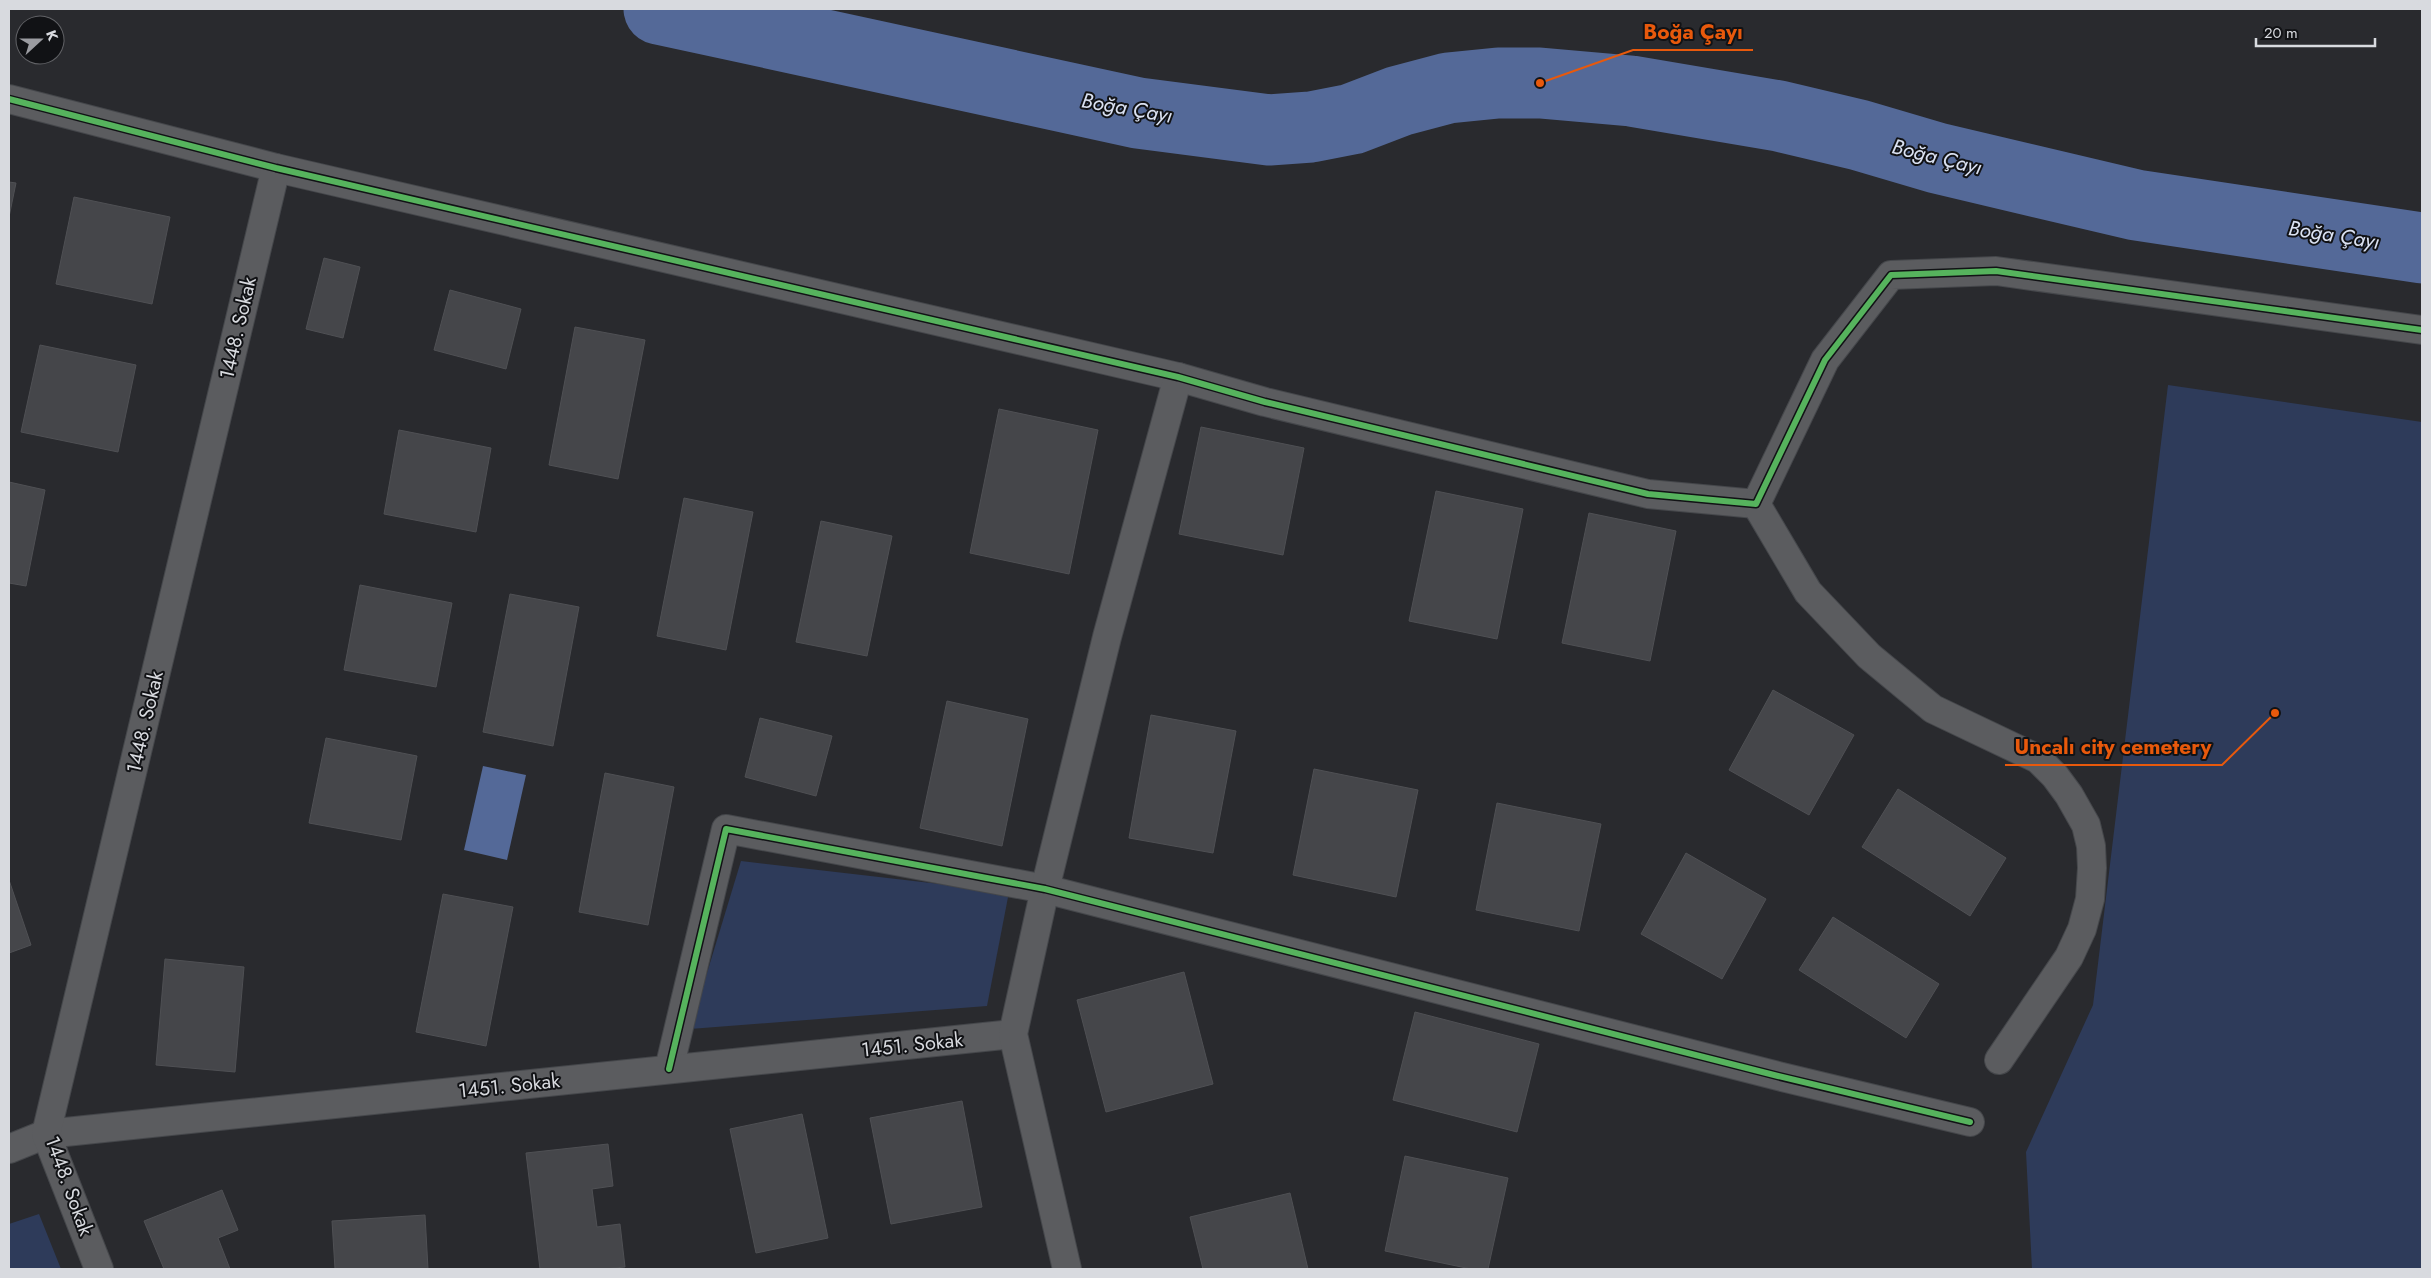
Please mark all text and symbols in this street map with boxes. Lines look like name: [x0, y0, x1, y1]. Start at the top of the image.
callout: Boğa Çayı: [1633, 14, 1753, 50]
north arrow: [15, 15, 65, 65]
scale bar: [2256, 15, 2375, 47]
text: Boğa Çayı: [1643, 17, 1743, 47]
text: 20 m: [2264, 22, 2298, 44]
text: K: [41, 27, 63, 44]
water label: Boğa Çayı: [1079, 85, 1175, 131]
water label: Boğa Çayı: [1889, 131, 1985, 183]
water label: Boğa Çayı: [2286, 213, 2382, 257]
street label: 1448. Sokak: [212, 274, 264, 382]
street label: 1448. Sokak: [119, 668, 171, 776]
callout: Uncalı city cemetery: [2005, 729, 2222, 765]
text: Uncalı city cemetery: [2015, 732, 2213, 762]
street label: 1451. Sokak: [860, 1025, 964, 1065]
street label: 1451. Sokak: [457, 1066, 561, 1106]
street label: 1448. Sokak: [38, 1132, 100, 1240]

